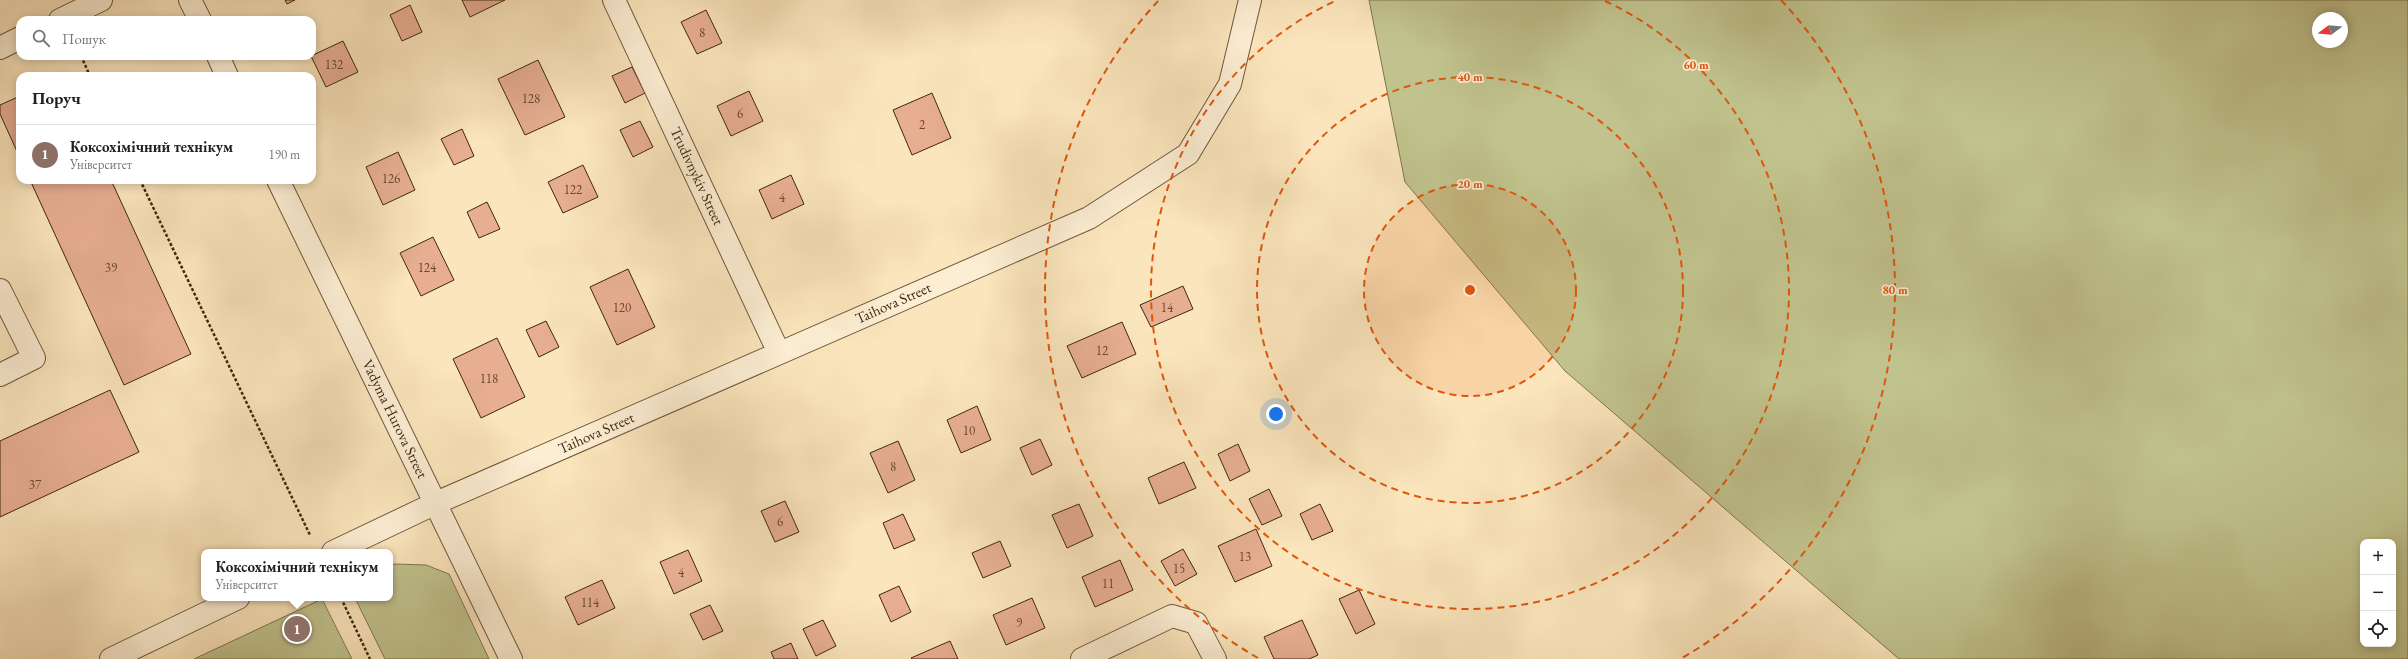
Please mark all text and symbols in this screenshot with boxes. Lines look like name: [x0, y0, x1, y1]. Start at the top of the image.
north arrow: [2312, 12, 2348, 48]
search box: [16, 16, 316, 60]
house number: 8: [699, 24, 705, 41]
icon: search: [30, 27, 52, 49]
text: Пошук: [62, 29, 106, 48]
house number: 132: [325, 56, 344, 73]
text: 60 m: [1683, 57, 1709, 73]
text: 40 m: [1457, 69, 1483, 85]
text: Поруч: [32, 87, 81, 109]
house number: 128: [522, 90, 540, 107]
house number: 6: [737, 105, 743, 122]
house number: 2: [919, 116, 926, 133]
street label: Trudivnykiv Street: [666, 124, 729, 228]
text: Коксохімічний технікум: [70, 137, 233, 156]
text: 1: [42, 146, 48, 163]
text: 190 m: [269, 146, 300, 163]
text: Університет: [70, 156, 132, 173]
house number: 126: [382, 170, 400, 187]
text: 20 m: [1457, 176, 1483, 192]
house number: 122: [564, 181, 583, 198]
house number: 4: [779, 189, 786, 206]
house number: 39: [105, 259, 118, 276]
house number: 124: [418, 259, 437, 276]
street label: Taihova Street: [852, 277, 934, 328]
text: 80 m: [1882, 282, 1908, 298]
centre of rings: [1463, 283, 1477, 297]
house number: 120: [613, 299, 631, 316]
house number: 14: [1161, 299, 1174, 316]
house number: 12: [1096, 342, 1109, 359]
street label: Vadyma Hurova Street: [358, 356, 433, 482]
house number: 118: [480, 370, 498, 387]
your location: [1266, 404, 1286, 424]
street label: Taihova Street: [555, 407, 637, 458]
house number: 10: [963, 422, 975, 439]
house number: 8: [890, 458, 896, 475]
house number: 37: [29, 476, 42, 493]
house number: 6: [777, 513, 783, 530]
map controls: [2360, 539, 2396, 647]
button: +: [2360, 539, 2396, 575]
house number: 13: [1239, 548, 1251, 565]
popup: [201, 549, 393, 601]
text: Коксохімічний технікум: [215, 557, 379, 576]
house number: 15: [1173, 560, 1185, 577]
house number: 4: [678, 564, 685, 581]
house number: 11: [1102, 575, 1114, 592]
button: −: [2360, 575, 2396, 611]
text: Університет: [215, 576, 278, 593]
house number: 114: [581, 594, 600, 611]
button: locate: [2360, 611, 2396, 647]
pin: 1: [284, 614, 310, 644]
house number: 9: [1016, 614, 1023, 631]

